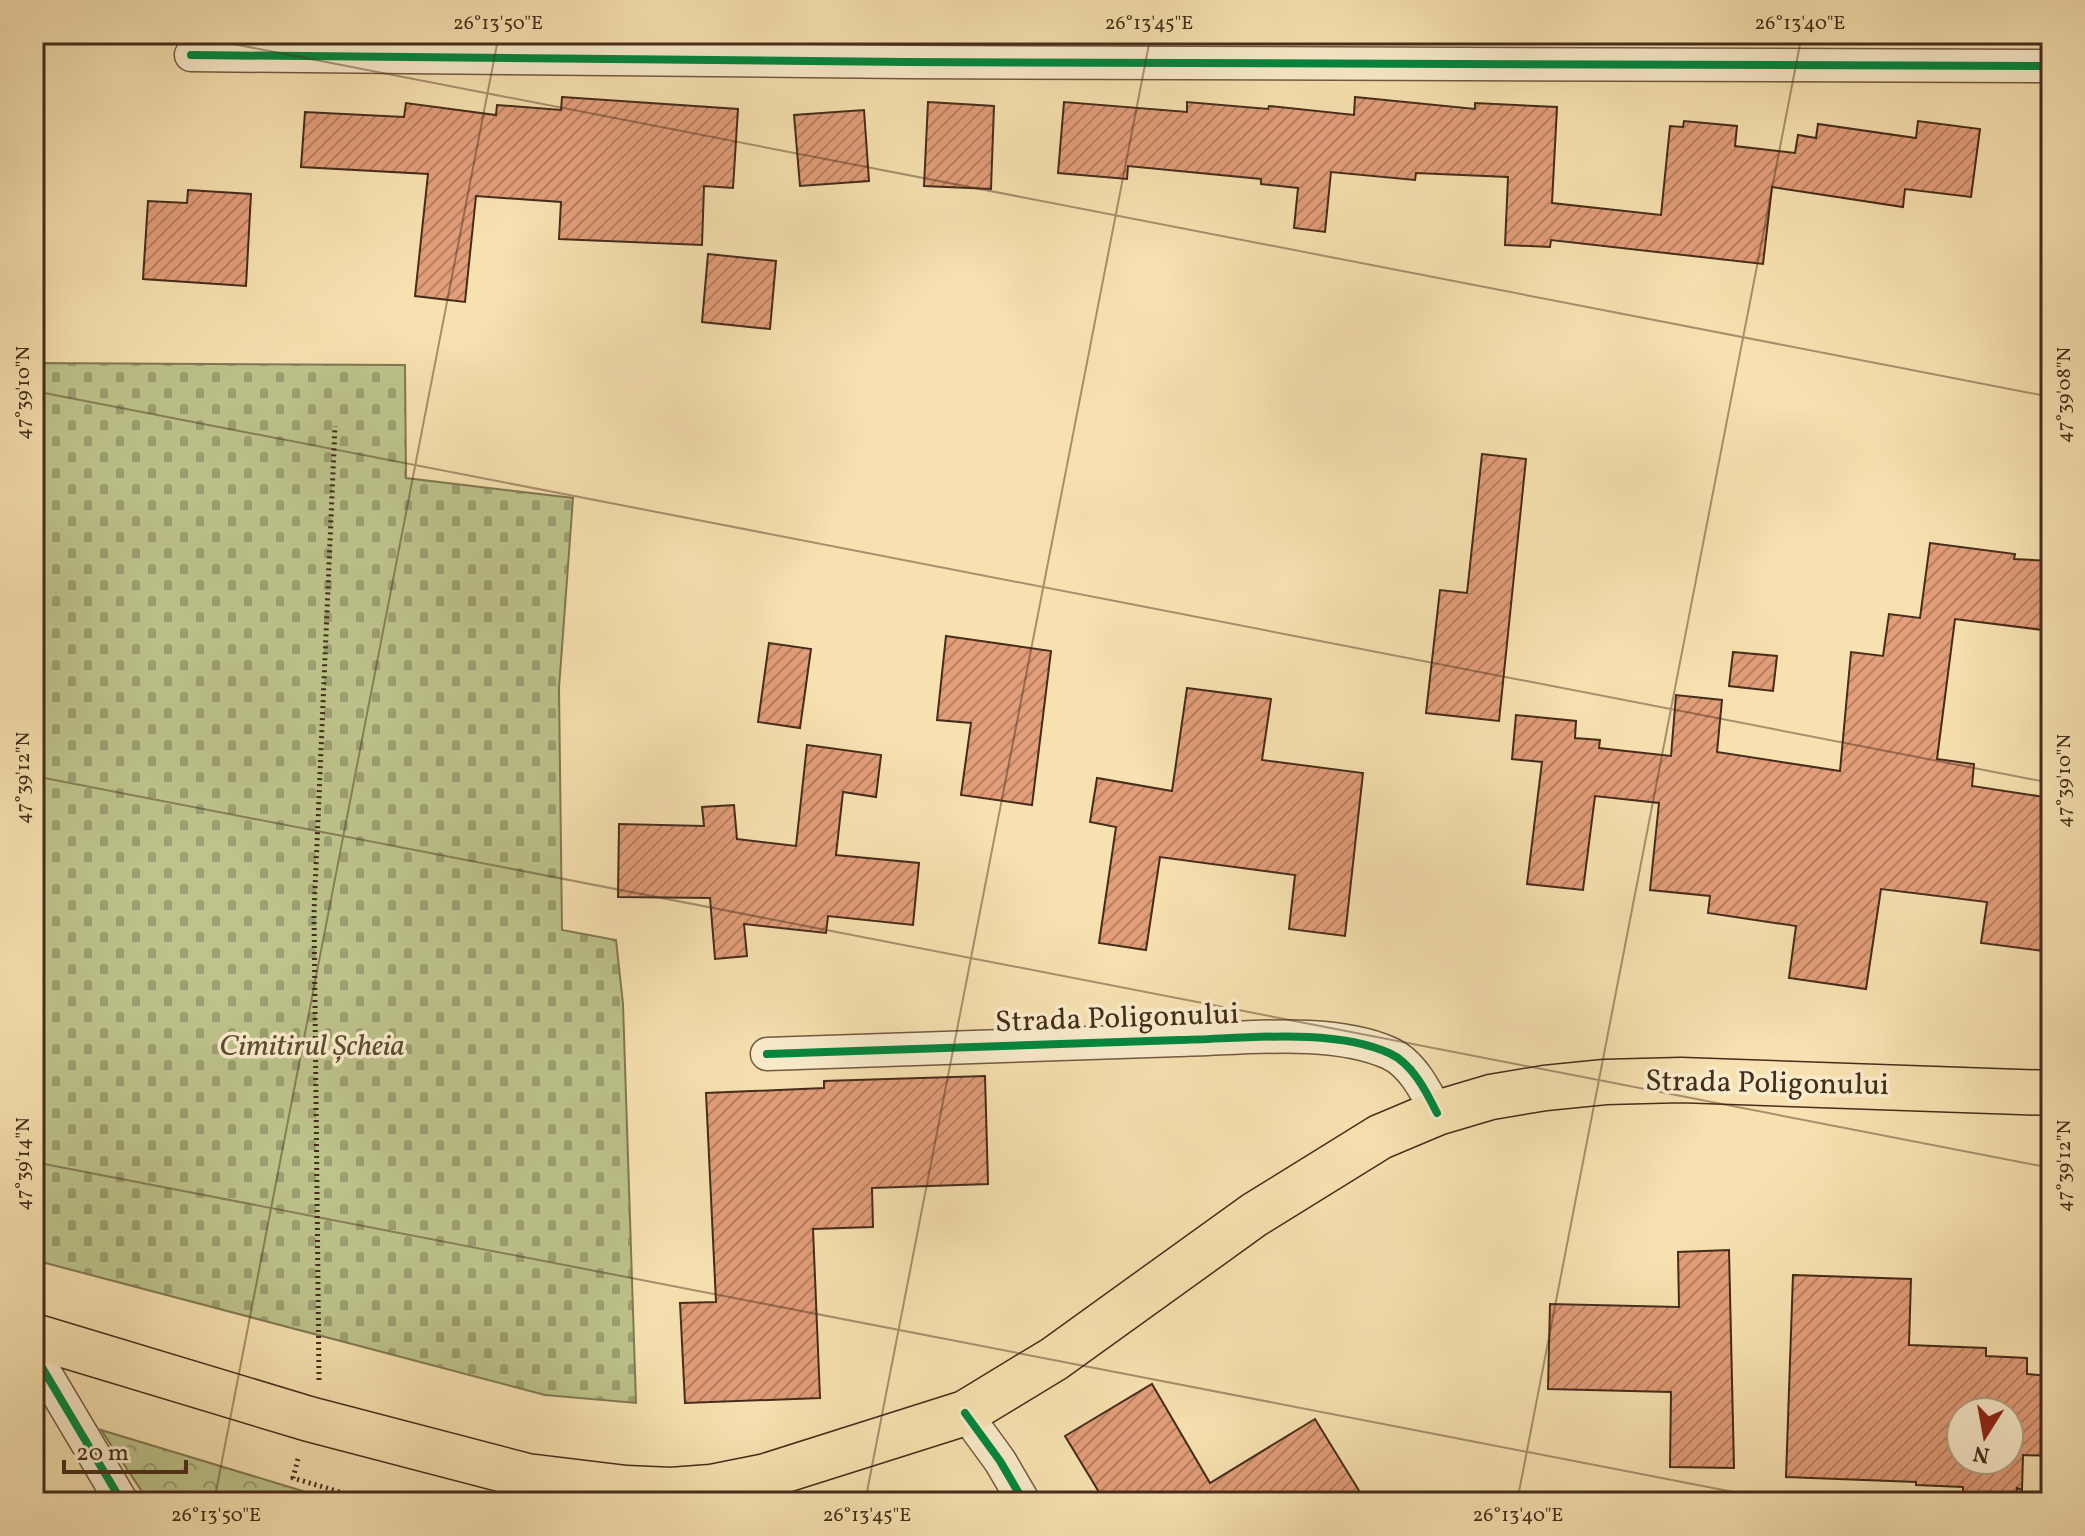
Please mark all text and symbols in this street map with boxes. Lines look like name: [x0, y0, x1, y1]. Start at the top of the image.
text: 26°13'50"E: [453, 10, 543, 38]
text: 26°13'45"E: [1105, 10, 1193, 38]
text: 26°13'40"E: [1755, 10, 1845, 38]
text: 47°39'10"N: [10, 346, 38, 440]
text: 47°39'08"N: [2051, 347, 2079, 443]
text: 47°39'12"N: [10, 731, 38, 824]
text: 47°39'10"N: [2051, 734, 2079, 828]
street label: Strada Poligonului: [994, 994, 1240, 1044]
park label: Cimitirul Șcheia: [219, 1026, 405, 1068]
street label: Strada Poligonului: [1645, 1061, 1889, 1107]
text: 47°39'14"N: [10, 1117, 38, 1211]
text: 47°39'12"N: [2051, 1119, 2079, 1212]
north arrow: [1945, 1396, 2025, 1476]
scale bar: [64, 1424, 186, 1474]
text: N: [1971, 1436, 1992, 1470]
text: 20 m: [76, 1437, 129, 1471]
text: 26°13'50"E: [171, 1502, 261, 1530]
text: 26°13'45"E: [823, 1502, 911, 1530]
text: 26°13'40"E: [1473, 1502, 1563, 1530]

